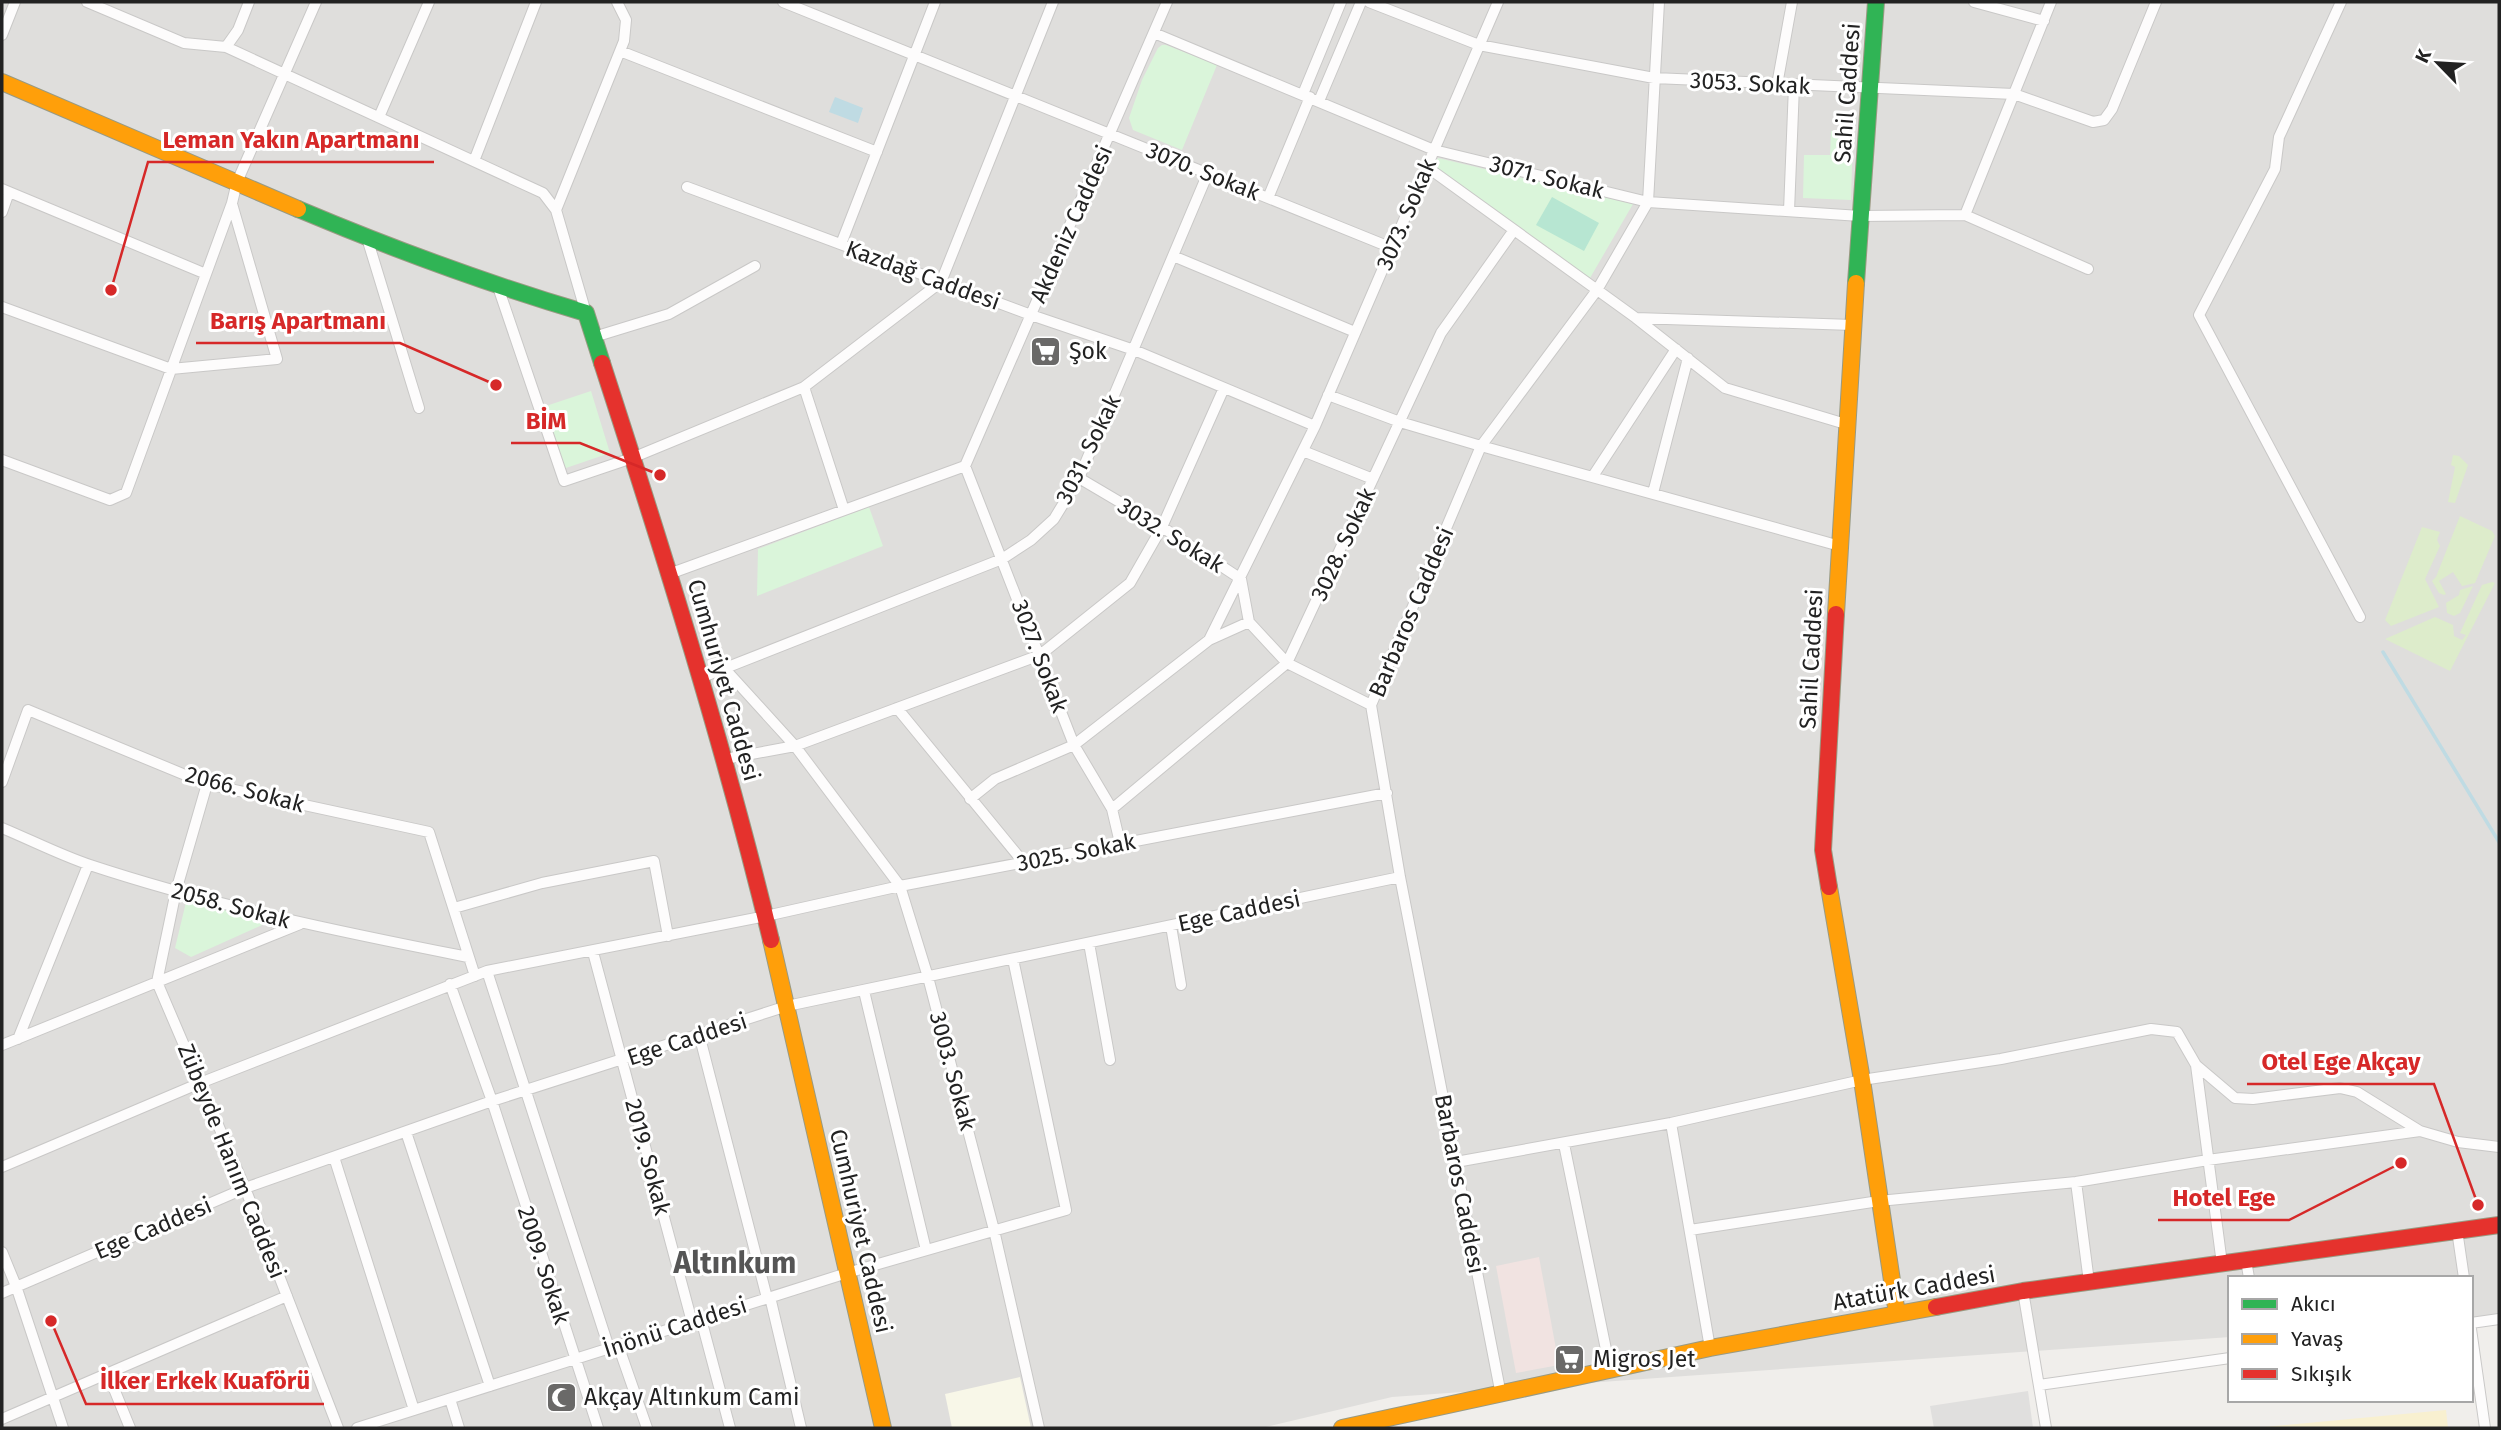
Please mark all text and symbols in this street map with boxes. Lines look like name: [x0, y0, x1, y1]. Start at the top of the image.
street label: Sahil Caddesi: [1828, 22, 1866, 164]
north arrow: [2403, 28, 2473, 98]
text: K: [2410, 45, 2436, 66]
street label: 3053. Sokak: [1689, 66, 1811, 100]
callout: Leman Yakın Apartmanı: [148, 117, 434, 162]
text: Leman Yakın Apartmanı: [162, 126, 420, 154]
street label: 3070. Sokak: [1142, 136, 1264, 207]
street label: Akdeniz Caddesi: [1024, 141, 1118, 307]
street label: 3071. Sokak: [1487, 149, 1607, 205]
street label: 3073. Sokak: [1370, 154, 1442, 274]
street label: Kazdağ Caddesi: [842, 234, 1004, 316]
callout: Barış Apartmanı: [196, 298, 400, 343]
text: Barış Apartmanı: [210, 307, 386, 336]
supermarket icon: Şok: [1029, 334, 1063, 368]
place label: Şok: [1069, 337, 1107, 365]
street label: 3031. Sokak: [1049, 390, 1127, 508]
callout: BİM: [511, 398, 580, 443]
text: BİM: [526, 406, 566, 435]
street label: 3028. Sokak: [1305, 483, 1381, 605]
street label: 3032. Sokak: [1113, 491, 1229, 579]
street label: Barbaros Caddesi: [1363, 523, 1459, 701]
street label: Cumhuriyet Caddesi: [682, 576, 766, 784]
street label: Sahil Caddesi: [1793, 588, 1829, 730]
street label: 3027. Sokak: [1006, 596, 1074, 717]
street label: 2066. Sokak: [182, 760, 308, 818]
street label: 3025. Sokak: [1014, 827, 1138, 877]
street label: 2058. Sokak: [169, 876, 294, 934]
street label: Ege Caddesi: [1175, 884, 1303, 938]
street label: Ege Caddesi: [623, 1006, 751, 1072]
street label: 3003. Sokak: [924, 1009, 982, 1134]
street label: Zübeyde Hanım Caddesi: [172, 1039, 292, 1283]
callout: Otel Ege Akçay: [2247, 1039, 2434, 1084]
text: Otel Ege Akçay: [2262, 1048, 2421, 1077]
street label: Barbaros Caddesi: [1429, 1092, 1491, 1276]
street label: 2019. Sokak: [619, 1096, 677, 1218]
street label: Cumhuriyet Caddesi: [824, 1126, 898, 1336]
callout: Hotel Ege: [2158, 1175, 2289, 1220]
text: Hotel Ege: [2173, 1184, 2275, 1212]
street label: Ege Caddesi: [90, 1191, 216, 1265]
street label: 2009. Sokak: [512, 1203, 576, 1328]
district label: Altınkum: [673, 1245, 796, 1281]
street label: Atatürk Caddesi: [1830, 1260, 1998, 1316]
legend: [2228, 1276, 2473, 1402]
street label: İnönü Caddesi: [600, 1291, 750, 1363]
text: Akıcı: [2291, 1291, 2336, 1317]
text: Yavaş: [2291, 1326, 2343, 1352]
supermarket icon: Migros Jet: [1553, 1342, 1587, 1376]
place label: Migros Jet: [1593, 1345, 1696, 1373]
callout: İlker Erkek Kuaförü: [86, 1359, 324, 1404]
text: Sıkışık: [2291, 1361, 2352, 1387]
text: İlker Erkek Kuaförü: [100, 1366, 310, 1395]
mosque icon: Akçay Altınkum Cami: [544, 1380, 578, 1414]
place label: Akçay Altınkum Cami: [584, 1383, 799, 1411]

